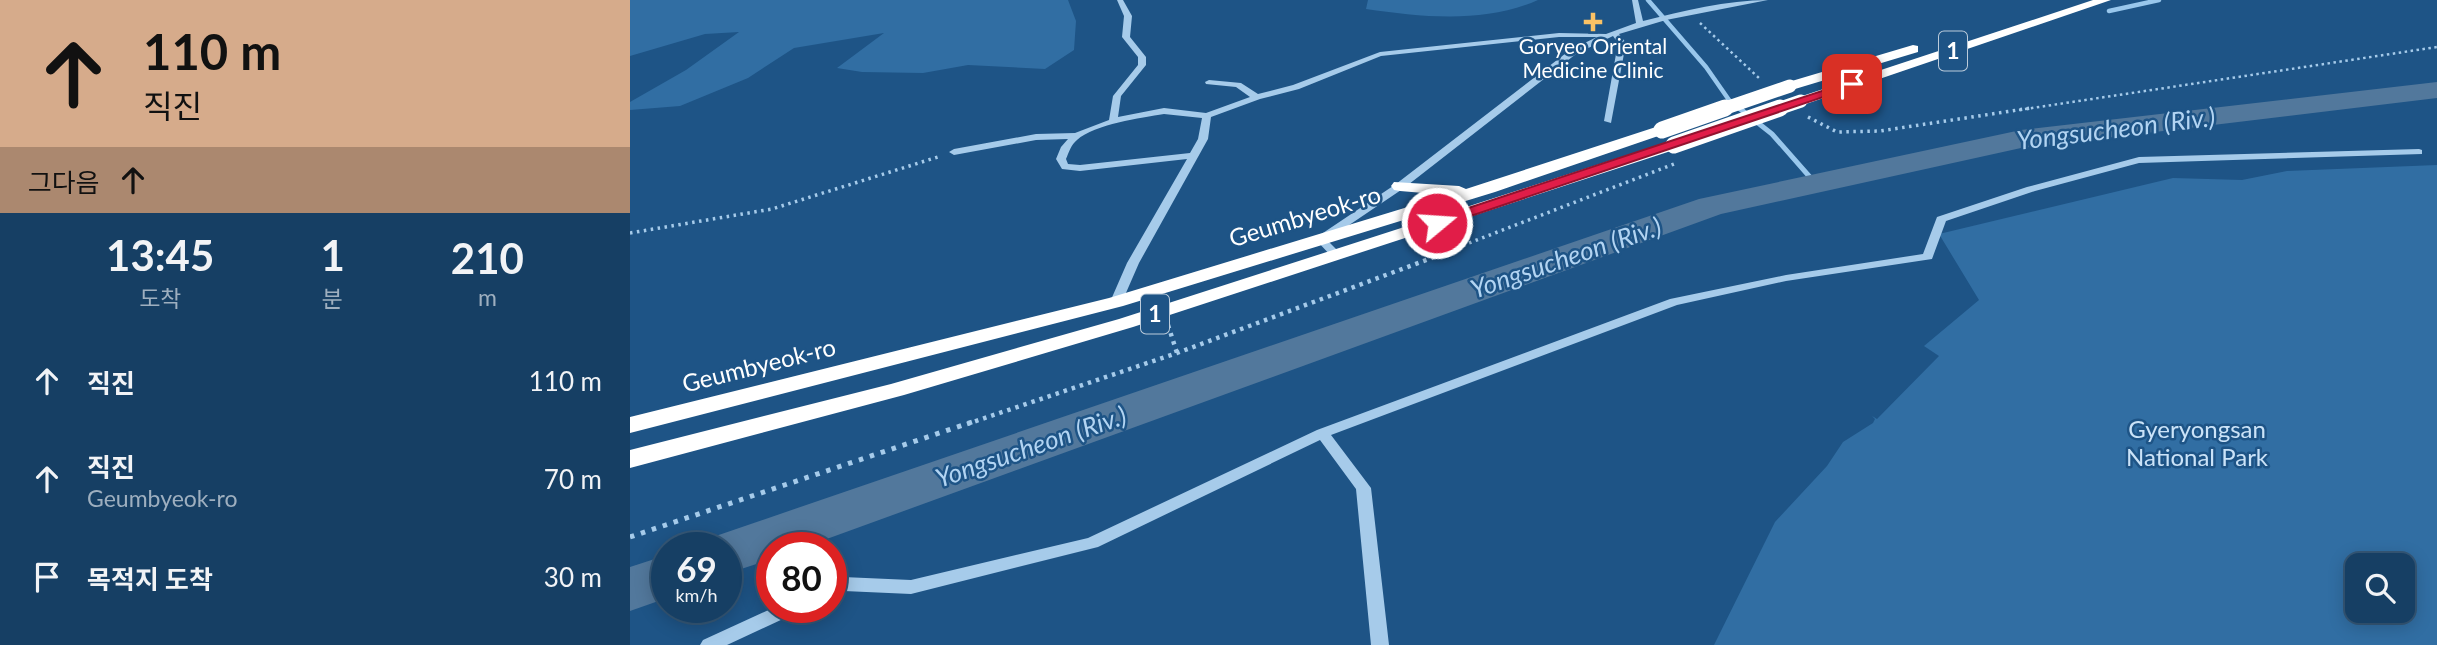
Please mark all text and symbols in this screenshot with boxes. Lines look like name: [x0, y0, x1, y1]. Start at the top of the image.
marker: Goryeo Oriental Medicine Clinic: [1583, 12, 1603, 32]
text: 110 m: [143, 22, 281, 80]
icon: ahead: [28, 28, 119, 119]
road number: 1: [1939, 32, 1967, 70]
place label: Goryeo Oriental Medicine Clinic: [1519, 33, 1667, 82]
pin: [1822, 54, 1882, 114]
icon: arrive: [1833, 65, 1871, 103]
text: 직진: [143, 86, 202, 125]
water label: Yongsucheon (Riv.): [2015, 100, 2217, 156]
icon: ahead: [114, 161, 152, 199]
text: 그다음: [28, 166, 100, 198]
street label: Geumbyeok-ro: [1225, 179, 1384, 252]
position arrow: [1400, 186, 1474, 260]
water label: Yongsucheon (Riv.): [1466, 209, 1665, 305]
text: 13:45: [106, 230, 214, 280]
text: 1: [320, 230, 345, 280]
text: 210: [451, 233, 524, 283]
text: m: [478, 283, 497, 311]
text: 도착: [139, 284, 181, 312]
text: 분: [322, 284, 343, 312]
road number: 1: [1141, 294, 1169, 334]
street label: Geumbyeok-ro: [679, 331, 838, 398]
icon: ahead: [28, 362, 66, 400]
text: 110 m: [529, 365, 602, 397]
text: 직진: [87, 367, 135, 399]
water label: Yongsucheon (Riv.): [931, 398, 1130, 494]
park label: Gyeryongsan National Park: [2126, 414, 2269, 471]
text: 직진: [87, 451, 135, 483]
icon: ahead: [28, 460, 66, 498]
text: 70 m: [544, 463, 602, 495]
text: Geumbyeok-ro: [87, 484, 238, 512]
speed limit sign: 80: [756, 532, 847, 623]
text: 69: [676, 547, 717, 589]
map controls: [2345, 553, 2415, 623]
button: search: [2345, 553, 2415, 623]
icon: arrive: [28, 558, 66, 596]
text: 30 m: [544, 561, 602, 593]
text: 목적지 도착: [87, 563, 213, 595]
text: km/h: [675, 584, 718, 606]

